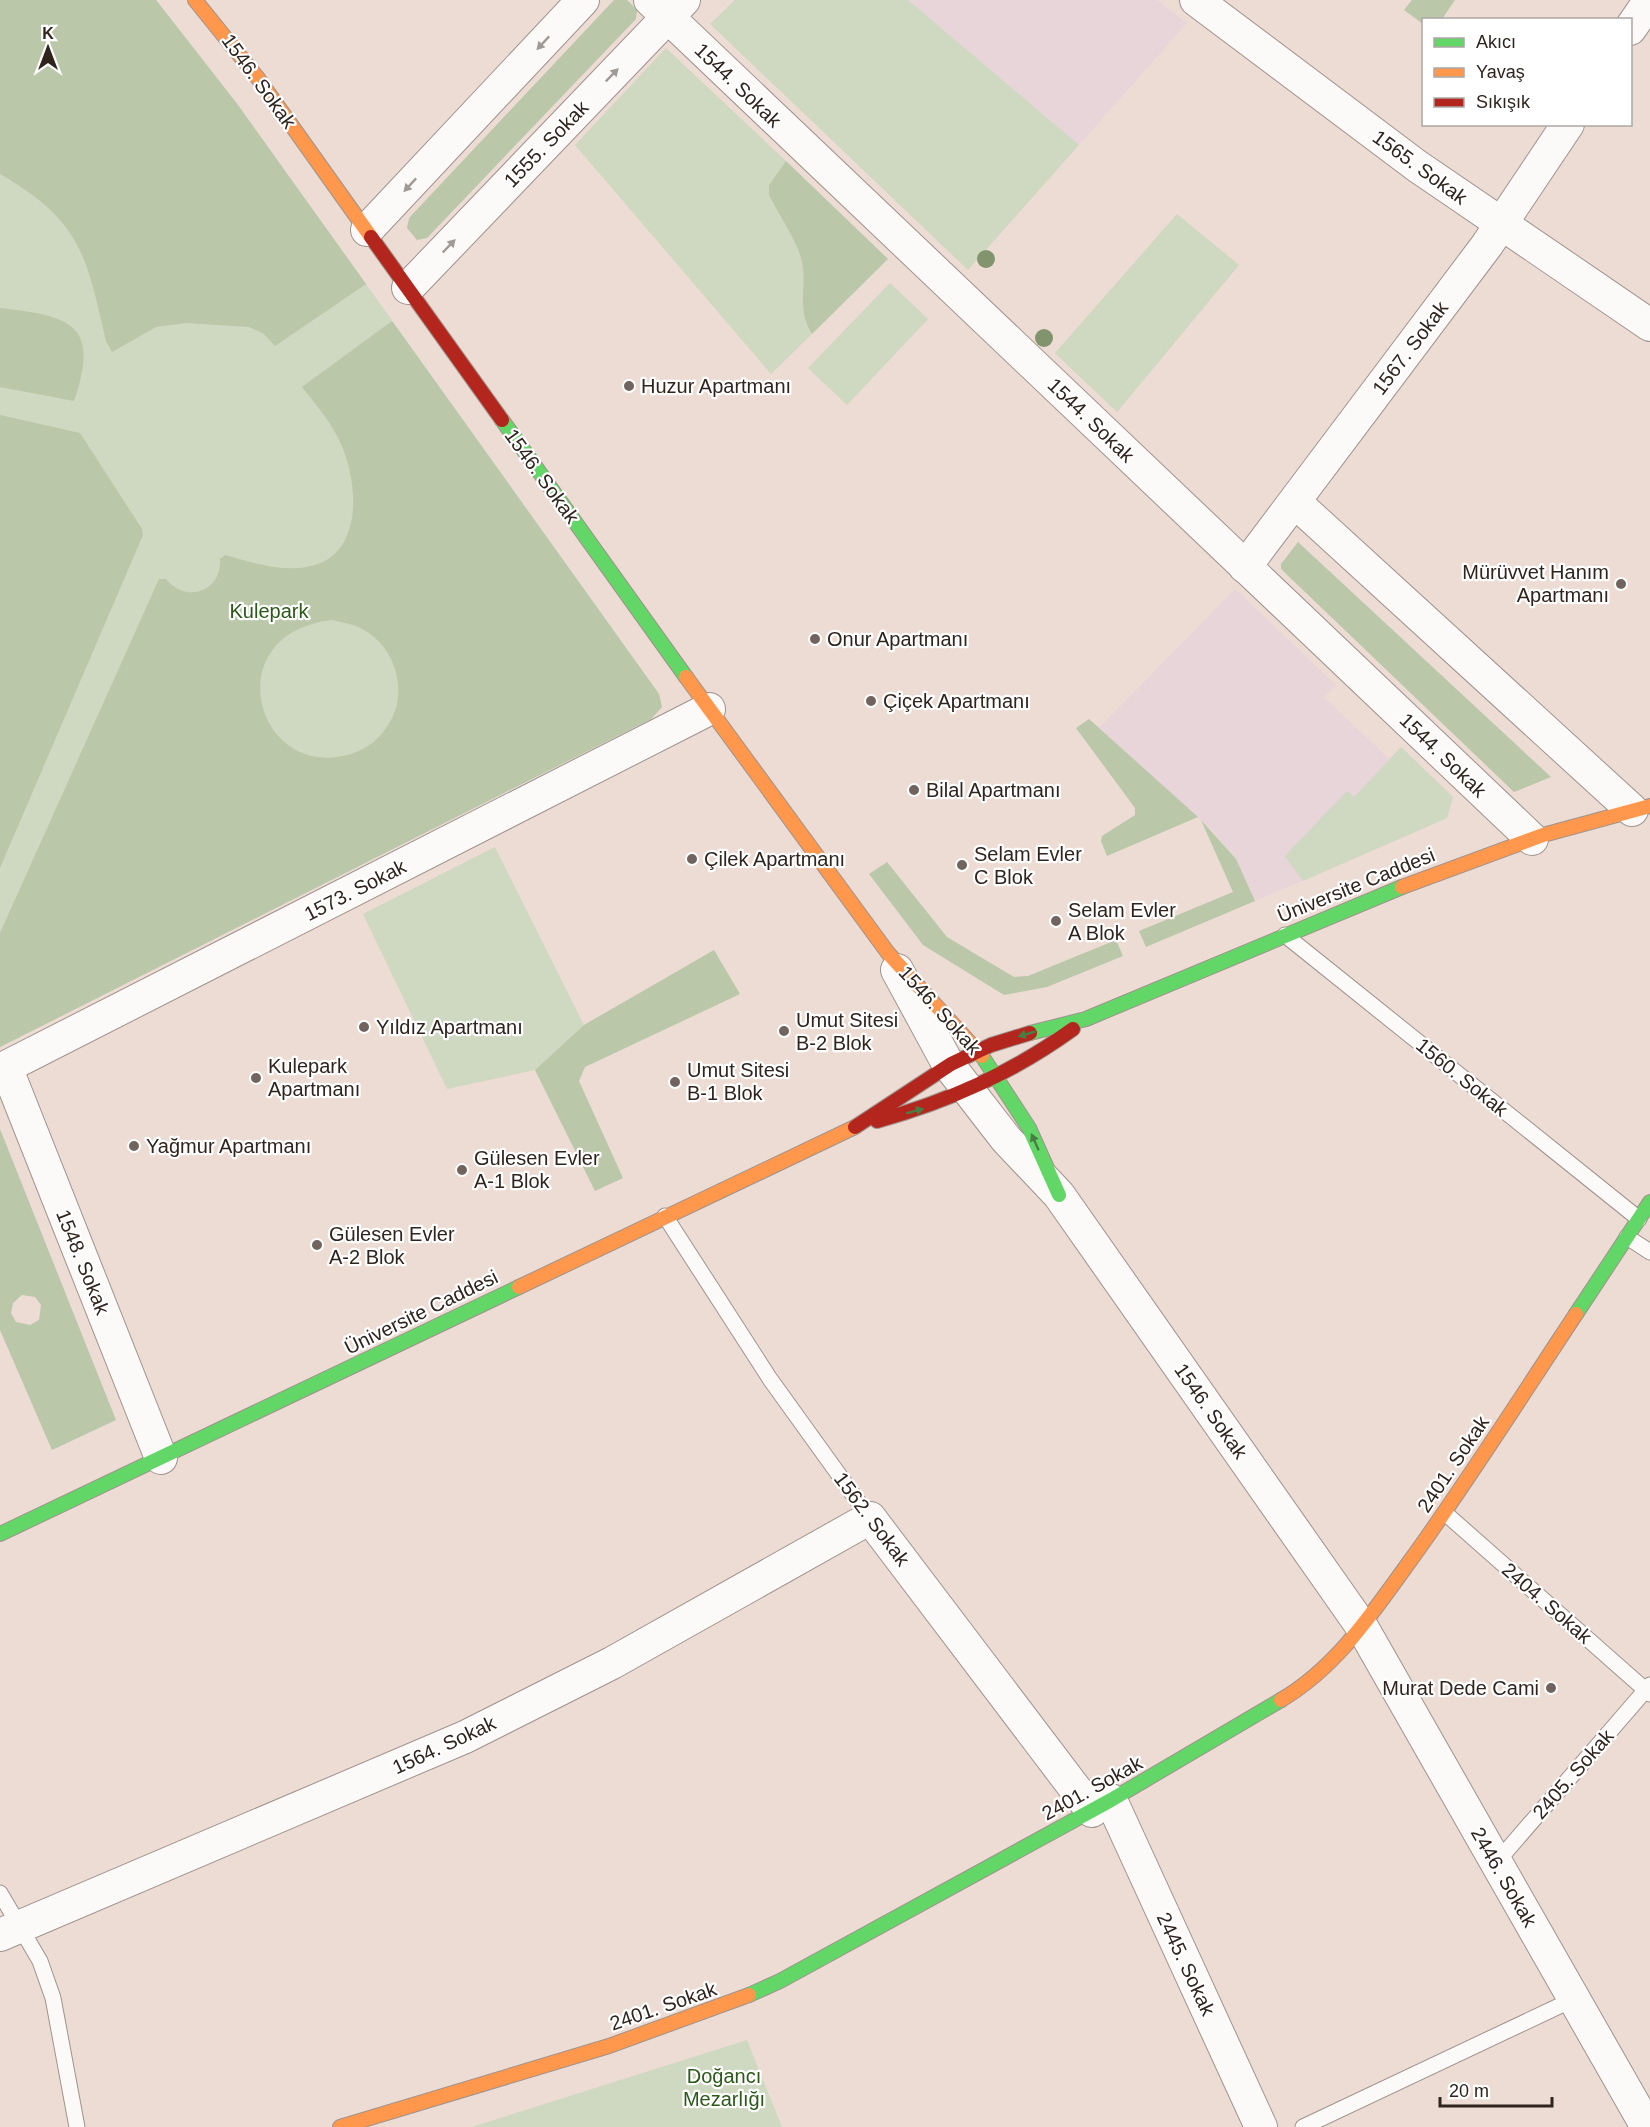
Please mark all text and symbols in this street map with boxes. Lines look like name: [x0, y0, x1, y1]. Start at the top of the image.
north arrow: [18, 18, 78, 78]
legend: [1422, 18, 1632, 126]
text: K: [42, 25, 54, 42]
street label: 1546. Sokak: [217, 30, 301, 133]
text: Akıcı: [1476, 32, 1516, 52]
one-way arrow: [536, 35, 550, 50]
street label: 1544. Sokak: [690, 38, 786, 132]
text: Yavaş: [1476, 62, 1525, 82]
one-way arrow: [605, 68, 619, 82]
text: Sıkışık: [1476, 92, 1531, 112]
street label: 1555. Sokak: [499, 96, 593, 192]
street label: 1565. Sokak: [1369, 125, 1472, 209]
one-way arrow: [403, 177, 417, 192]
one-way arrow: [441, 239, 455, 253]
street label: 1567. Sokak: [1368, 296, 1453, 399]
street label: 1544. Sokak: [1043, 373, 1139, 467]
place label: Huzur Apartmanı: [641, 375, 791, 397]
marker: Huzur Apartmanı: [622, 379, 636, 393]
street label: 1546. Sokak: [500, 425, 584, 528]
place label: Mürüvvet Hanım Apartmanı: [1462, 561, 1609, 606]
marker: Mürüvvet Hanım Apartmanı: [1614, 577, 1628, 591]
park label: Kulepark: [230, 600, 309, 622]
place label: Onur Apartmanı: [827, 628, 968, 650]
marker: Onur Apartmanı: [808, 632, 822, 646]
place label: Çiçek Apartmanı: [883, 690, 1030, 712]
marker: Çiçek Apartmanı: [864, 694, 878, 708]
street label: 1544. Sokak: [1395, 708, 1491, 802]
place label: Bilal Apartmanı: [926, 779, 1061, 801]
marker: Bilal Apartmanı: [907, 783, 921, 797]
place label: Selam Evler C Blok: [974, 843, 1082, 888]
street label: Üniversite Caddesi: [1274, 843, 1438, 927]
place label: Çilek Apartmanı: [704, 848, 845, 870]
marker: Çilek Apartmanı: [685, 852, 699, 866]
street label: 1573. Sokak: [300, 855, 410, 925]
marker: Selam Evler C Blok: [955, 858, 969, 872]
place label: Selam Evler A Blok: [1068, 899, 1176, 944]
marker: Selam Evler A Blok: [1049, 914, 1063, 928]
street label: 1546. Sokak: [895, 961, 986, 1059]
place label: Umut Sitesi B-2 Blok: [796, 1009, 898, 1054]
place label: Yıldız Apartmanı: [376, 1016, 523, 1038]
marker: Yıldız Apartmanı: [357, 1020, 371, 1034]
marker: Umut Sitesi B-2 Blok: [777, 1024, 791, 1038]
one-way arrow: [1017, 1029, 1036, 1039]
street label: 1560. Sokak: [1412, 1033, 1513, 1121]
place label: Kulepark Apartmanı: [268, 1055, 360, 1100]
place label: Umut Sitesi B-1 Blok: [687, 1059, 789, 1104]
marker: Kulepark Apartmanı: [249, 1071, 263, 1085]
marker: Umut Sitesi B-1 Blok: [668, 1075, 682, 1089]
one-way arrow: [906, 1106, 924, 1115]
one-way arrow: [1030, 1132, 1040, 1150]
place label: Yağmur Apartmanı: [146, 1135, 311, 1157]
marker: Yağmur Apartmanı: [127, 1139, 141, 1153]
place label: Gülesen Evler A-1 Blok: [474, 1147, 600, 1192]
marker: Gülesen Evler A-1 Blok: [455, 1163, 469, 1177]
street label: 1548. Sokak: [52, 1206, 114, 1319]
place label: Gülesen Evler A-2 Blok: [329, 1223, 455, 1268]
marker: Gülesen Evler A-2 Blok: [310, 1238, 324, 1252]
street label: Üniversite Caddesi: [341, 1265, 501, 1359]
street label: 1546. Sokak: [1170, 1359, 1252, 1464]
street label: 2401. Sokak: [1413, 1411, 1494, 1516]
street label: 1562. Sokak: [830, 1468, 915, 1571]
street label: 2404. Sokak: [1498, 1558, 1597, 1648]
place label: Murat Dede Cami: [1382, 1677, 1539, 1699]
marker: Murat Dede Cami: [1544, 1681, 1558, 1695]
street label: 1564. Sokak: [389, 1711, 500, 1778]
street label: 2405. Sokak: [1528, 1724, 1618, 1823]
street label: 2401. Sokak: [1038, 1751, 1147, 1825]
street label: 2446. Sokak: [1467, 1823, 1542, 1932]
street label: 2445. Sokak: [1153, 1909, 1220, 2020]
street label: 2401. Sokak: [607, 1977, 720, 2035]
park label: Doğancı Mezarlığı: [683, 2065, 765, 2110]
scale bar: [1440, 2070, 1552, 2108]
text: 20 m: [1449, 2081, 1489, 2101]

